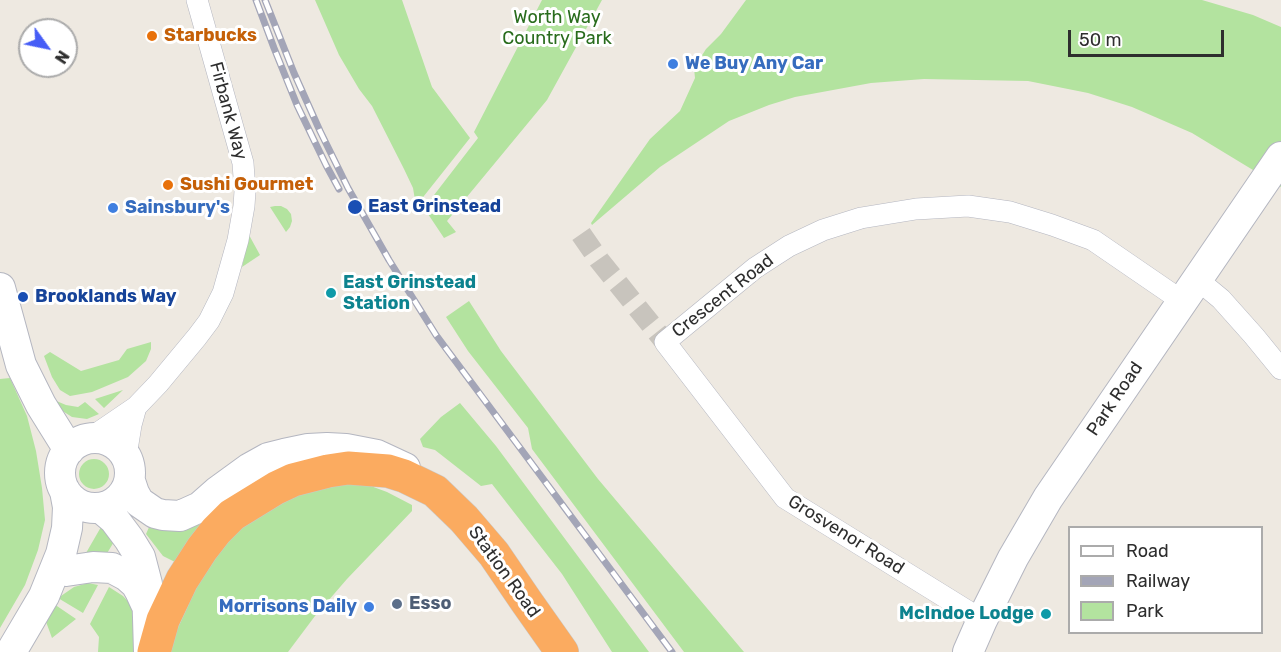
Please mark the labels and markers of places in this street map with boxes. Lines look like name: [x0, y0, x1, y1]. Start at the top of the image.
place label: Starbucks: [164, 25, 257, 47]
marker: Starbucks: [145, 29, 159, 43]
place label: We Buy Any Car: [685, 53, 823, 75]
marker: We Buy Any Car: [666, 57, 680, 71]
place label: Sushi Gourmet: [180, 174, 313, 196]
marker: Sushi Gourmet: [161, 178, 175, 192]
place label: East Grinstead: [368, 196, 501, 218]
place label: Sainsbury's: [125, 197, 230, 219]
marker: East Grinstead: [346, 198, 364, 216]
marker: Sainsbury's: [106, 201, 120, 215]
place label: East Grinstead Station: [343, 272, 476, 314]
place label: Brooklands Way: [35, 286, 176, 308]
marker: East Grinstead Station: [324, 286, 338, 300]
marker: Brooklands Way: [16, 290, 30, 304]
place label: Esso: [409, 593, 451, 615]
place label: Morrisons Daily: [219, 596, 357, 618]
marker: Esso: [390, 597, 404, 611]
marker: Morrisons Daily: [362, 600, 376, 614]
place label: McIndoe Lodge: [899, 603, 1034, 625]
marker: McIndoe Lodge: [1039, 607, 1053, 621]

